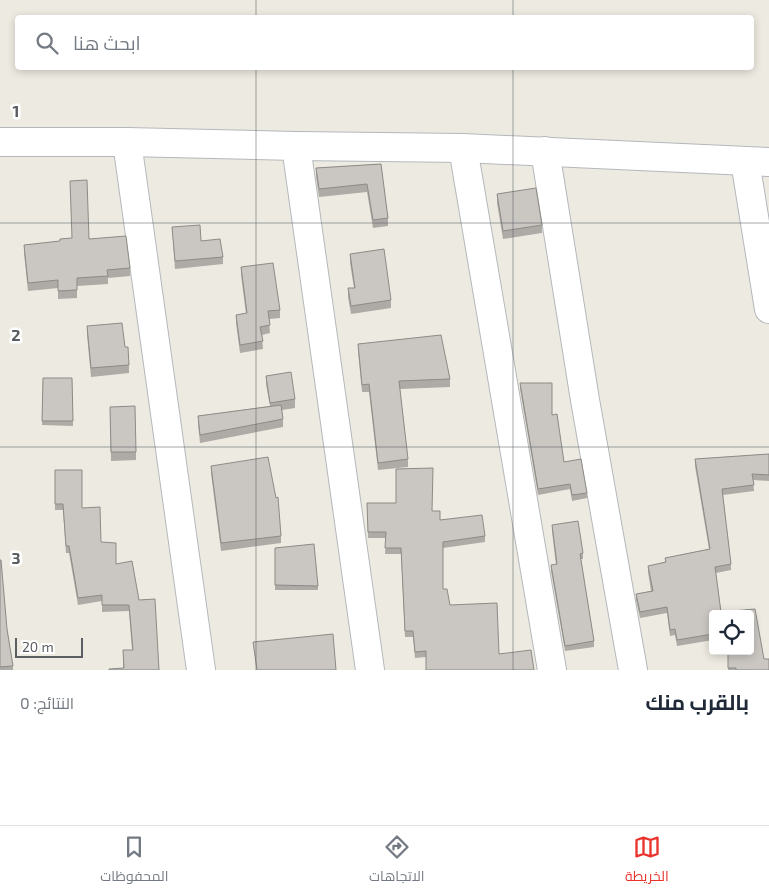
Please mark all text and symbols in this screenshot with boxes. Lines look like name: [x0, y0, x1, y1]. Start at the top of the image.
search box: [15, 15, 754, 70]
icon: search: [33, 29, 61, 57]
text: ابحث هنا: [73, 31, 141, 54]
text: 1: [13, 101, 19, 120]
text: 2: [11, 325, 21, 344]
text: 3: [11, 548, 21, 567]
map controls: [709, 610, 754, 655]
button: locate: [709, 610, 754, 655]
scale bar: [15, 635, 82, 658]
text: 20 m: [22, 638, 54, 655]
text: بالقرب منك: [645, 689, 749, 714]
text: النتائج: 0: [20, 693, 74, 712]
tab: المحفوظات: [100, 833, 168, 889]
tab: الاتجاهات: [369, 833, 424, 889]
tab: الخريطة: [625, 833, 669, 889]

